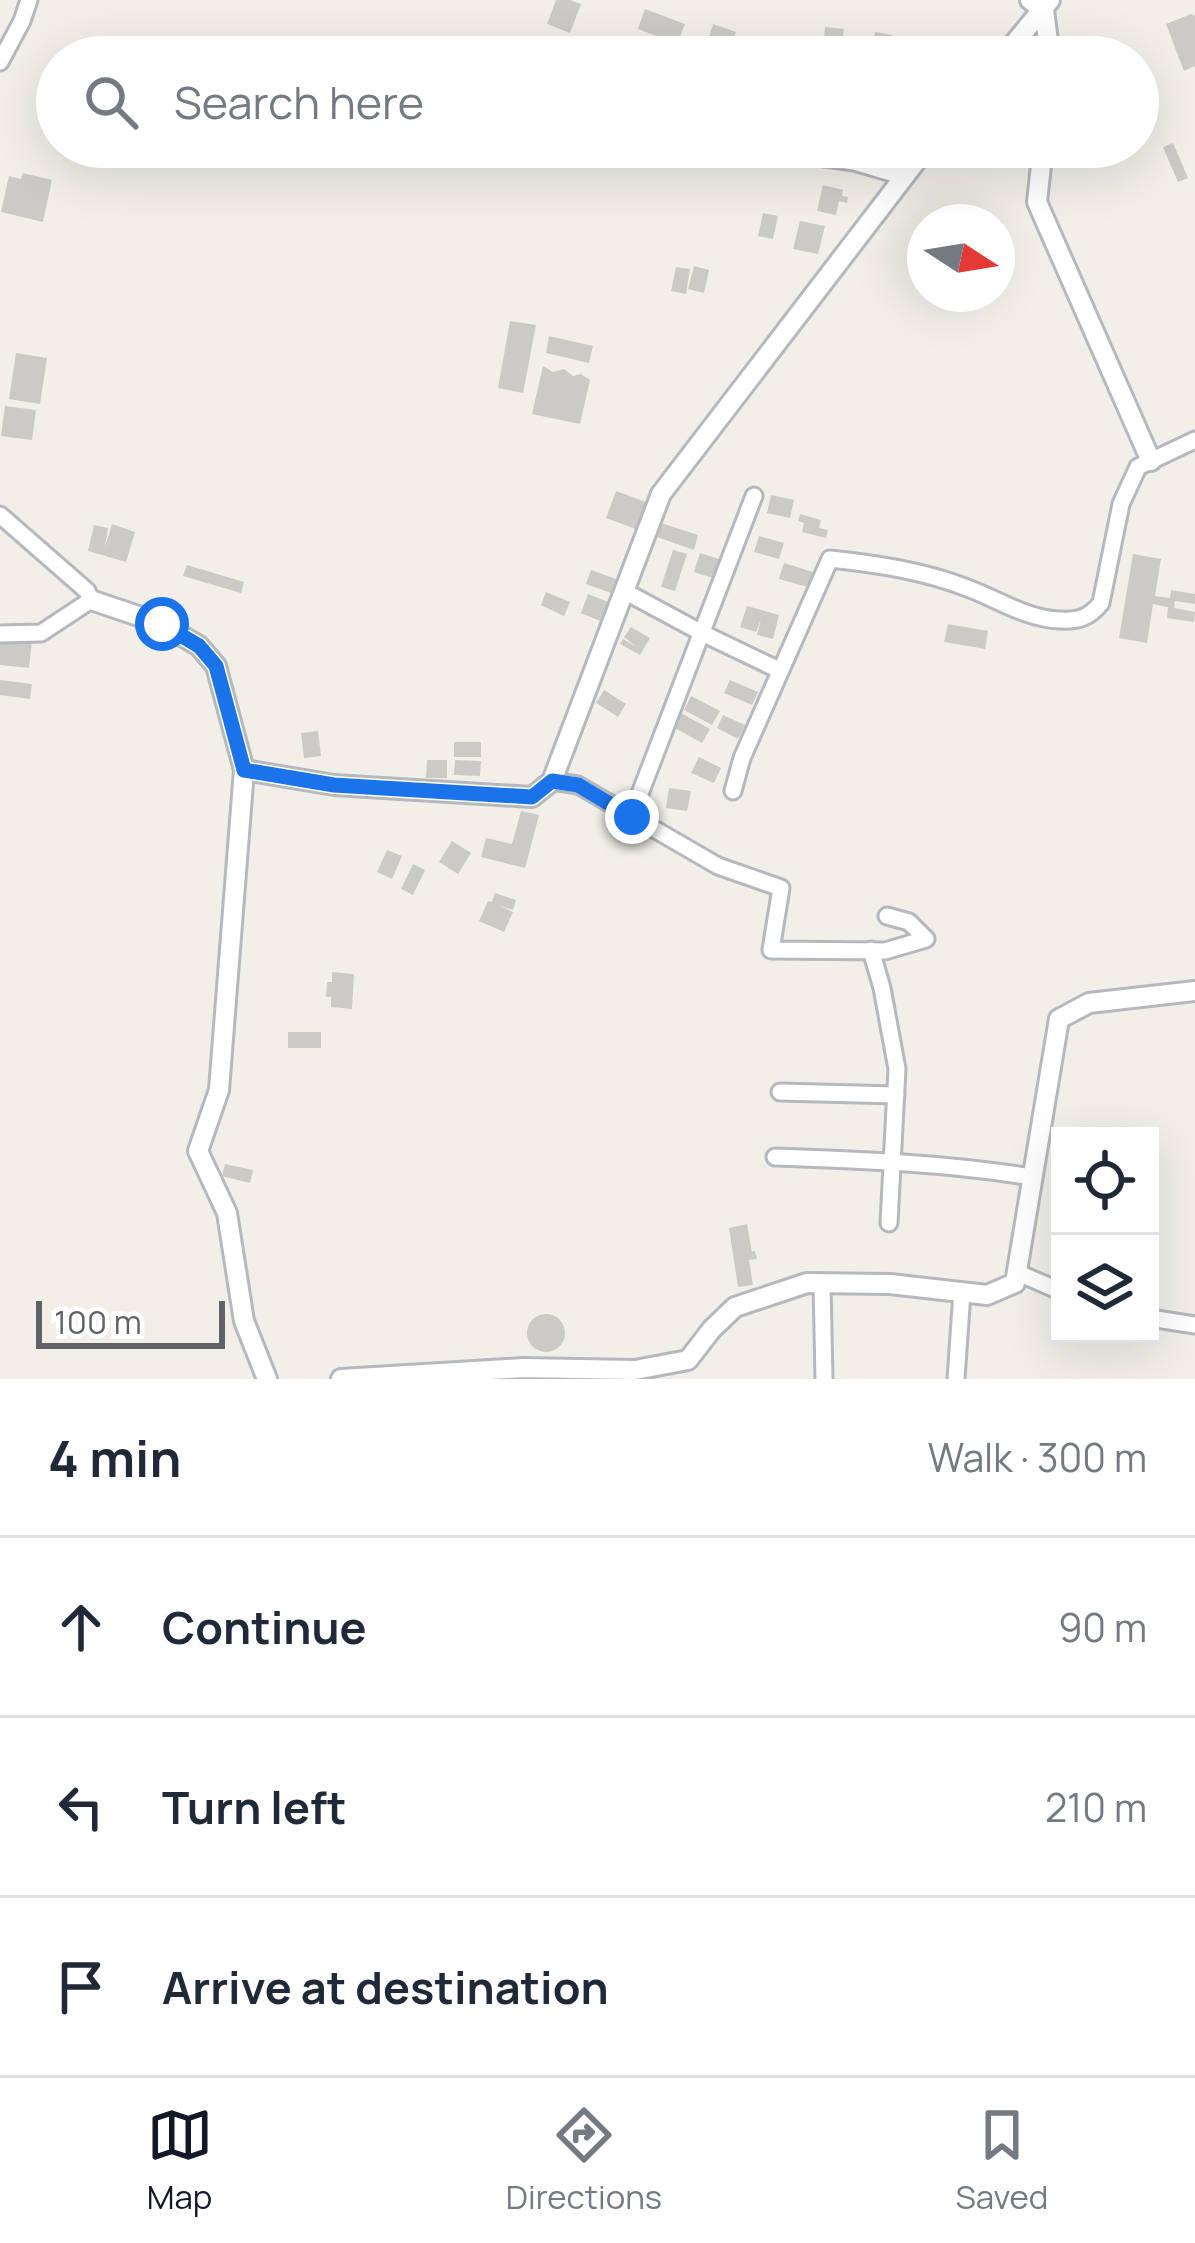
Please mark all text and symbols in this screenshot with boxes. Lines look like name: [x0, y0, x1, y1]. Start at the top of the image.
search box: [36, 36, 1159, 168]
icon: search: [78, 69, 144, 135]
text: Search here: [174, 71, 424, 133]
north arrow: [907, 204, 1015, 312]
route start: [135, 597, 189, 651]
route end: [605, 790, 659, 844]
map controls: [1051, 1127, 1159, 1343]
button: locate: [1051, 1127, 1159, 1235]
button: layers: [1051, 1235, 1159, 1343]
scale bar: [36, 1295, 225, 1348]
text: 100 m: [54, 1299, 142, 1344]
text: 4 min: [48, 1423, 181, 1492]
text: Walk · 300 m: [928, 1430, 1147, 1484]
icon: ahead: [48, 1594, 114, 1660]
text: Continue: [162, 1596, 367, 1658]
text: 90 m: [1058, 1600, 1147, 1654]
icon: left: [48, 1774, 114, 1840]
text: Turn left: [162, 1776, 347, 1838]
text: 210 m: [1045, 1780, 1147, 1834]
icon: arrive: [48, 1954, 114, 2020]
text: Arrive at destination: [162, 1956, 609, 2018]
tab: Map: [147, 2102, 213, 2219]
tab: Directions: [506, 2102, 662, 2219]
tab: Saved: [955, 2102, 1048, 2219]

